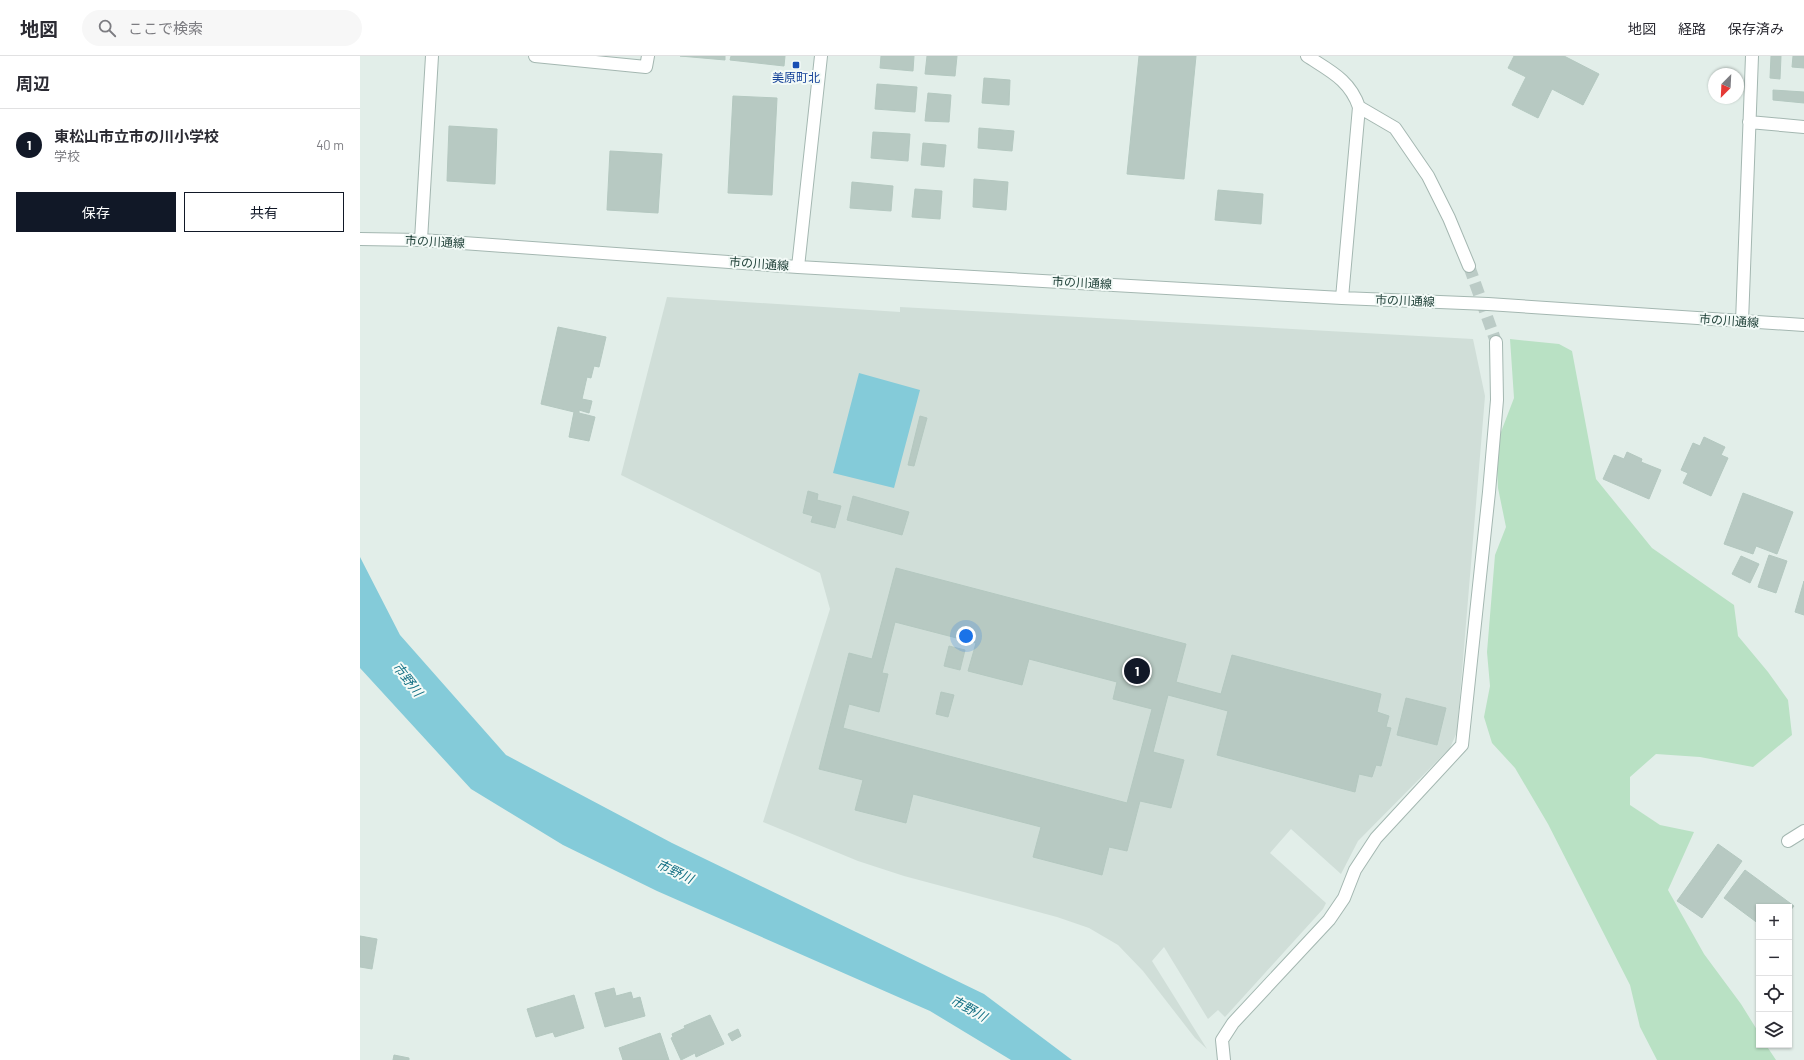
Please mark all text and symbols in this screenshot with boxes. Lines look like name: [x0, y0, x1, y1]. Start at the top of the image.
search box: [82, 10, 362, 46]
text: 地図: [20, 17, 58, 40]
icon: search: [96, 17, 118, 39]
text: ここで検索: [128, 19, 203, 37]
text: 地図: [1628, 20, 1656, 37]
text: 経路: [1678, 20, 1706, 37]
text: 保存済み: [1728, 20, 1784, 37]
marker: 美原町北: [791, 60, 801, 70]
north arrow: [1708, 68, 1744, 104]
place label: 美原町北: [772, 70, 820, 84]
text: 周辺: [16, 73, 50, 93]
text: 東松山市立市の川小学校: [54, 127, 219, 145]
text: 1: [27, 137, 31, 153]
text: 40 m: [316, 137, 344, 153]
text: 学校: [54, 148, 80, 164]
button: 保存: [16, 192, 176, 232]
button: 共有: [184, 192, 344, 232]
street label: 市の川通線: [405, 232, 465, 250]
street label: 市の川通線: [729, 254, 789, 272]
street label: 市の川通線: [1052, 273, 1112, 291]
street label: 市の川通線: [1375, 292, 1435, 308]
street label: 市の川通線: [1699, 311, 1759, 329]
your location: [956, 626, 976, 646]
pin: 1: [1124, 656, 1150, 686]
water label: 市野川: [390, 659, 428, 701]
water label: 市野川: [654, 856, 698, 887]
map controls: [1756, 904, 1792, 1048]
button: +: [1756, 904, 1792, 940]
button: −: [1756, 940, 1792, 976]
button: locate: [1756, 976, 1792, 1012]
water label: 市野川: [948, 992, 992, 1025]
button: layers: [1756, 1012, 1792, 1048]

